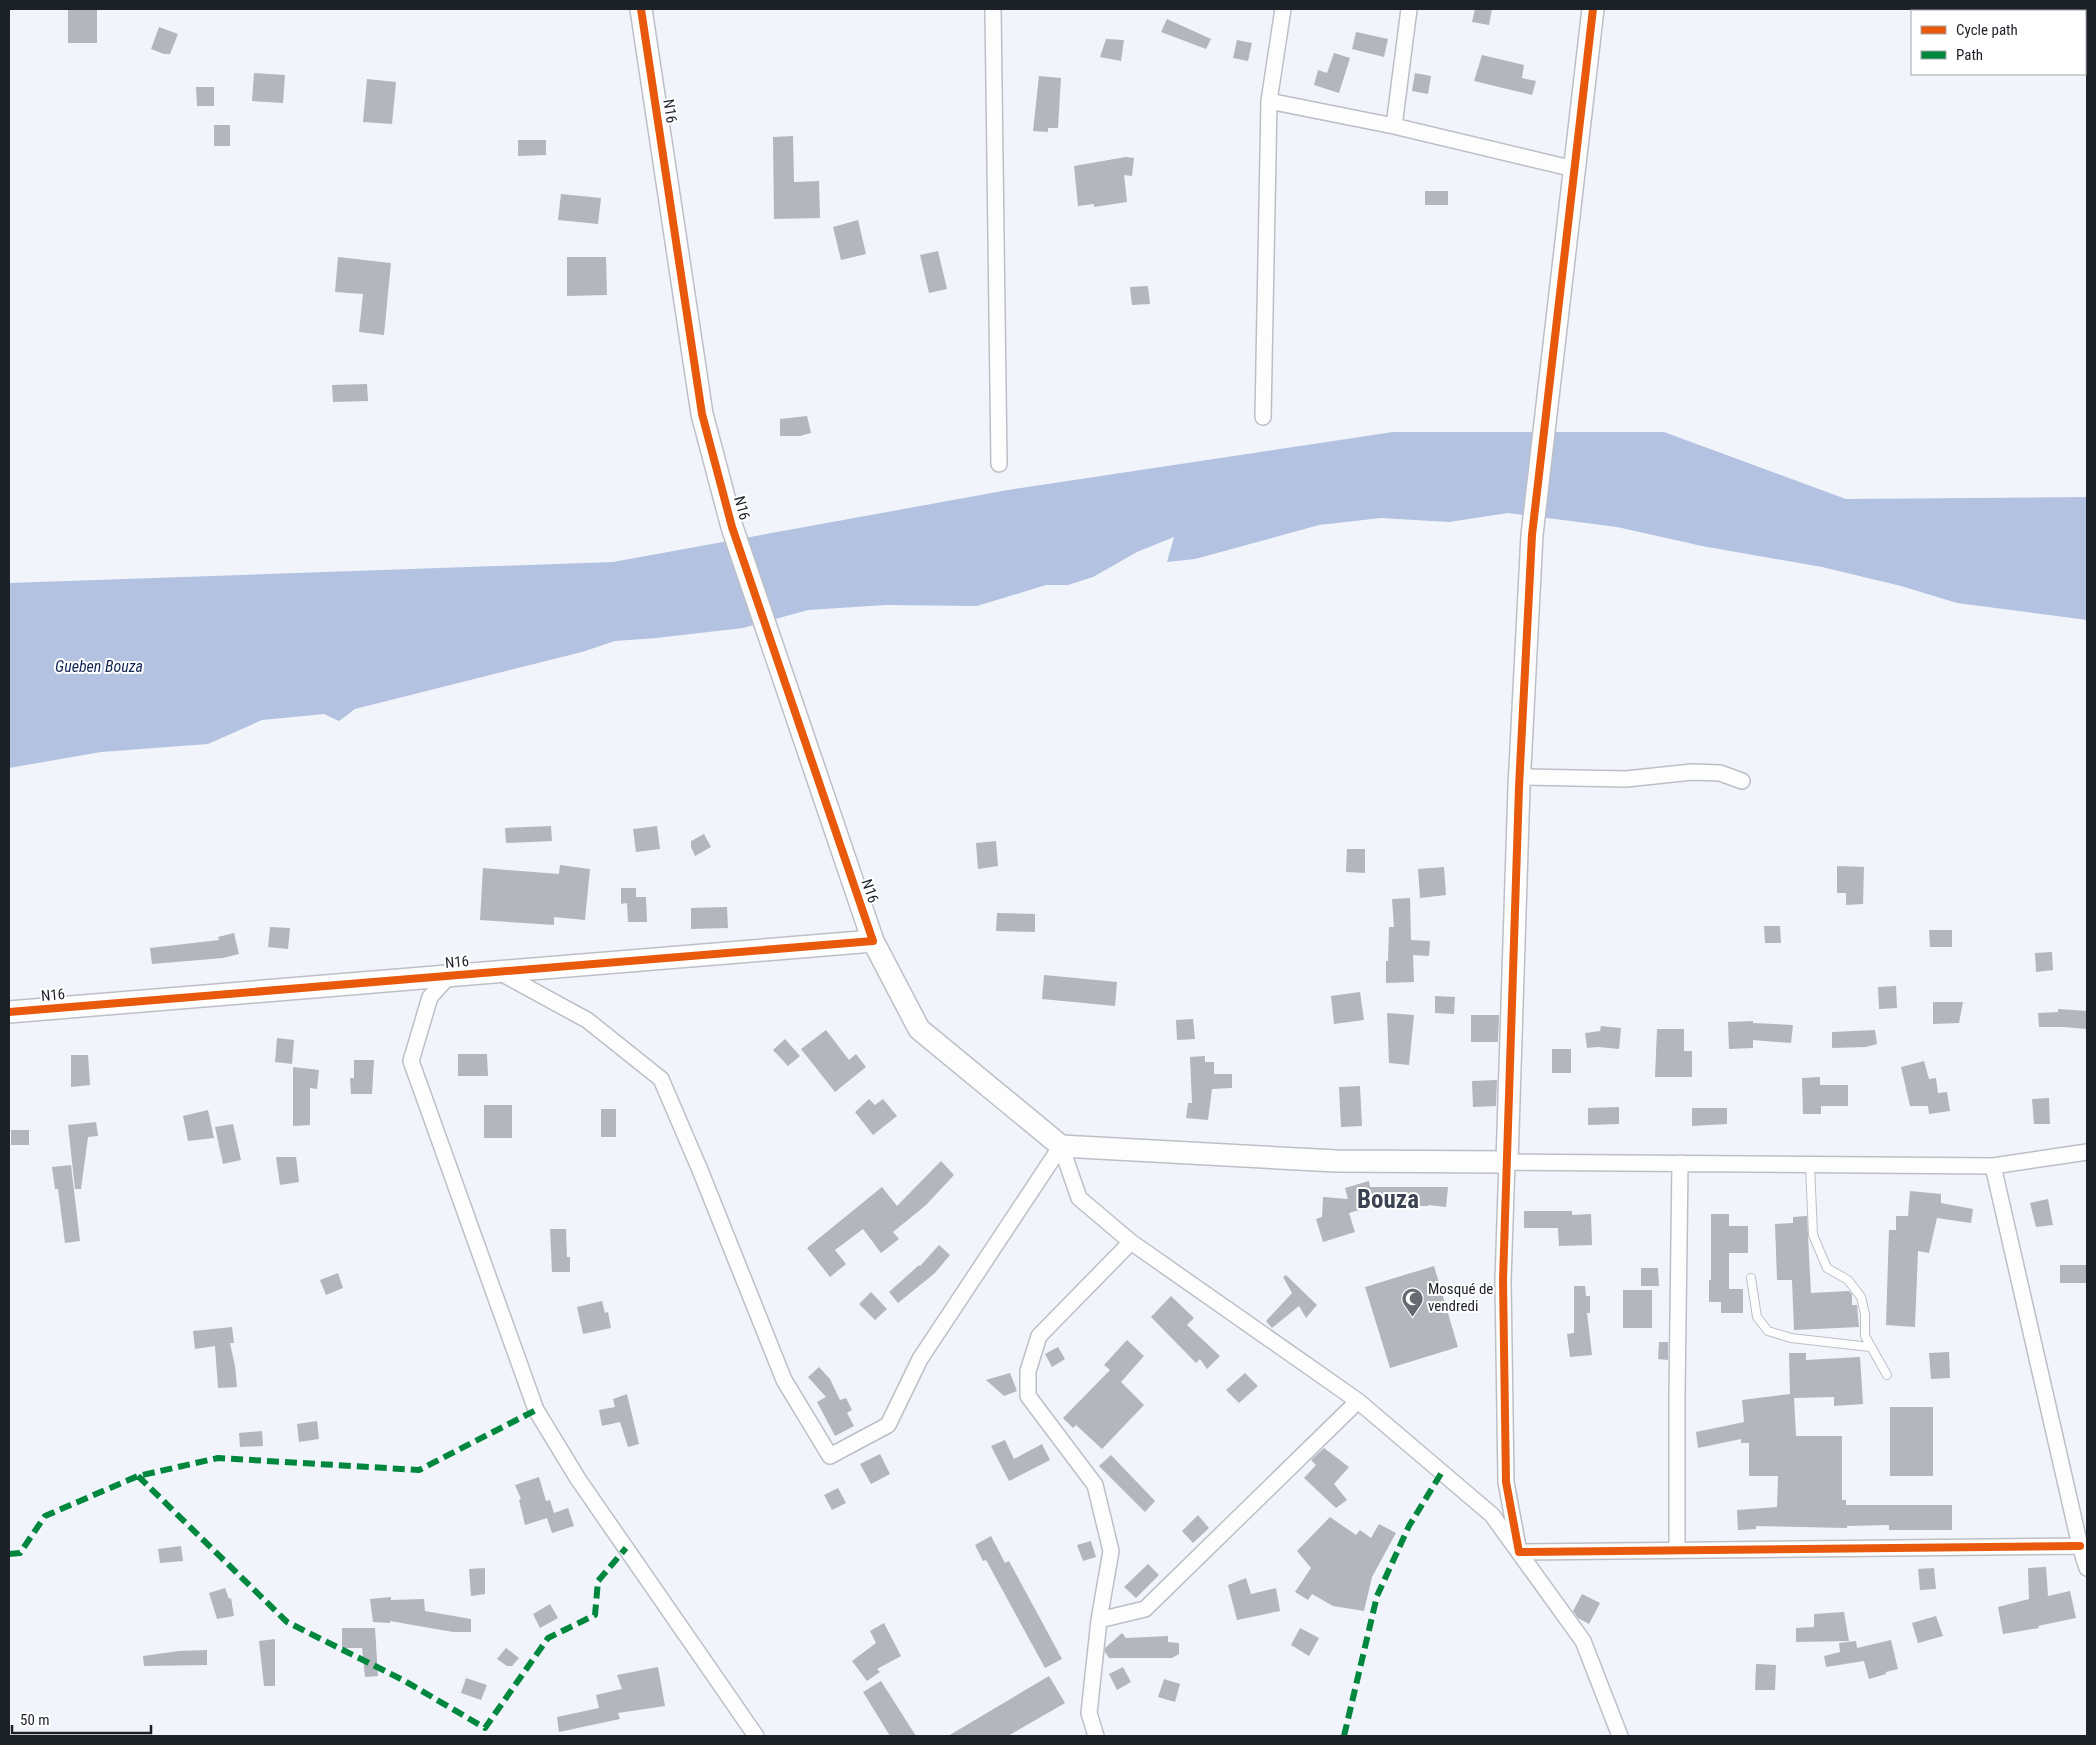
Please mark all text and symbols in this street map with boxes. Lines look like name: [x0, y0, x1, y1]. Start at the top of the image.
legend: [1911, 10, 2086, 75]
text: Cycle path: [1956, 21, 2018, 39]
text: Path: [1956, 46, 1983, 64]
street label: N16: [659, 98, 681, 124]
street label: N16: [730, 494, 754, 522]
water label: Gueben Bouza: [55, 657, 143, 676]
street label: N16: [858, 877, 882, 905]
street label: N16: [444, 952, 470, 972]
street label: N16: [40, 985, 66, 1005]
district label: Bouza: [1357, 1185, 1419, 1214]
place label: Mosqué de vendredi: [1428, 1280, 1493, 1315]
mosque icon: Mosqué de vendredi: [1400, 1286, 1424, 1317]
scale bar: [12, 1702, 151, 1734]
text: 50 m: [20, 1711, 50, 1729]

